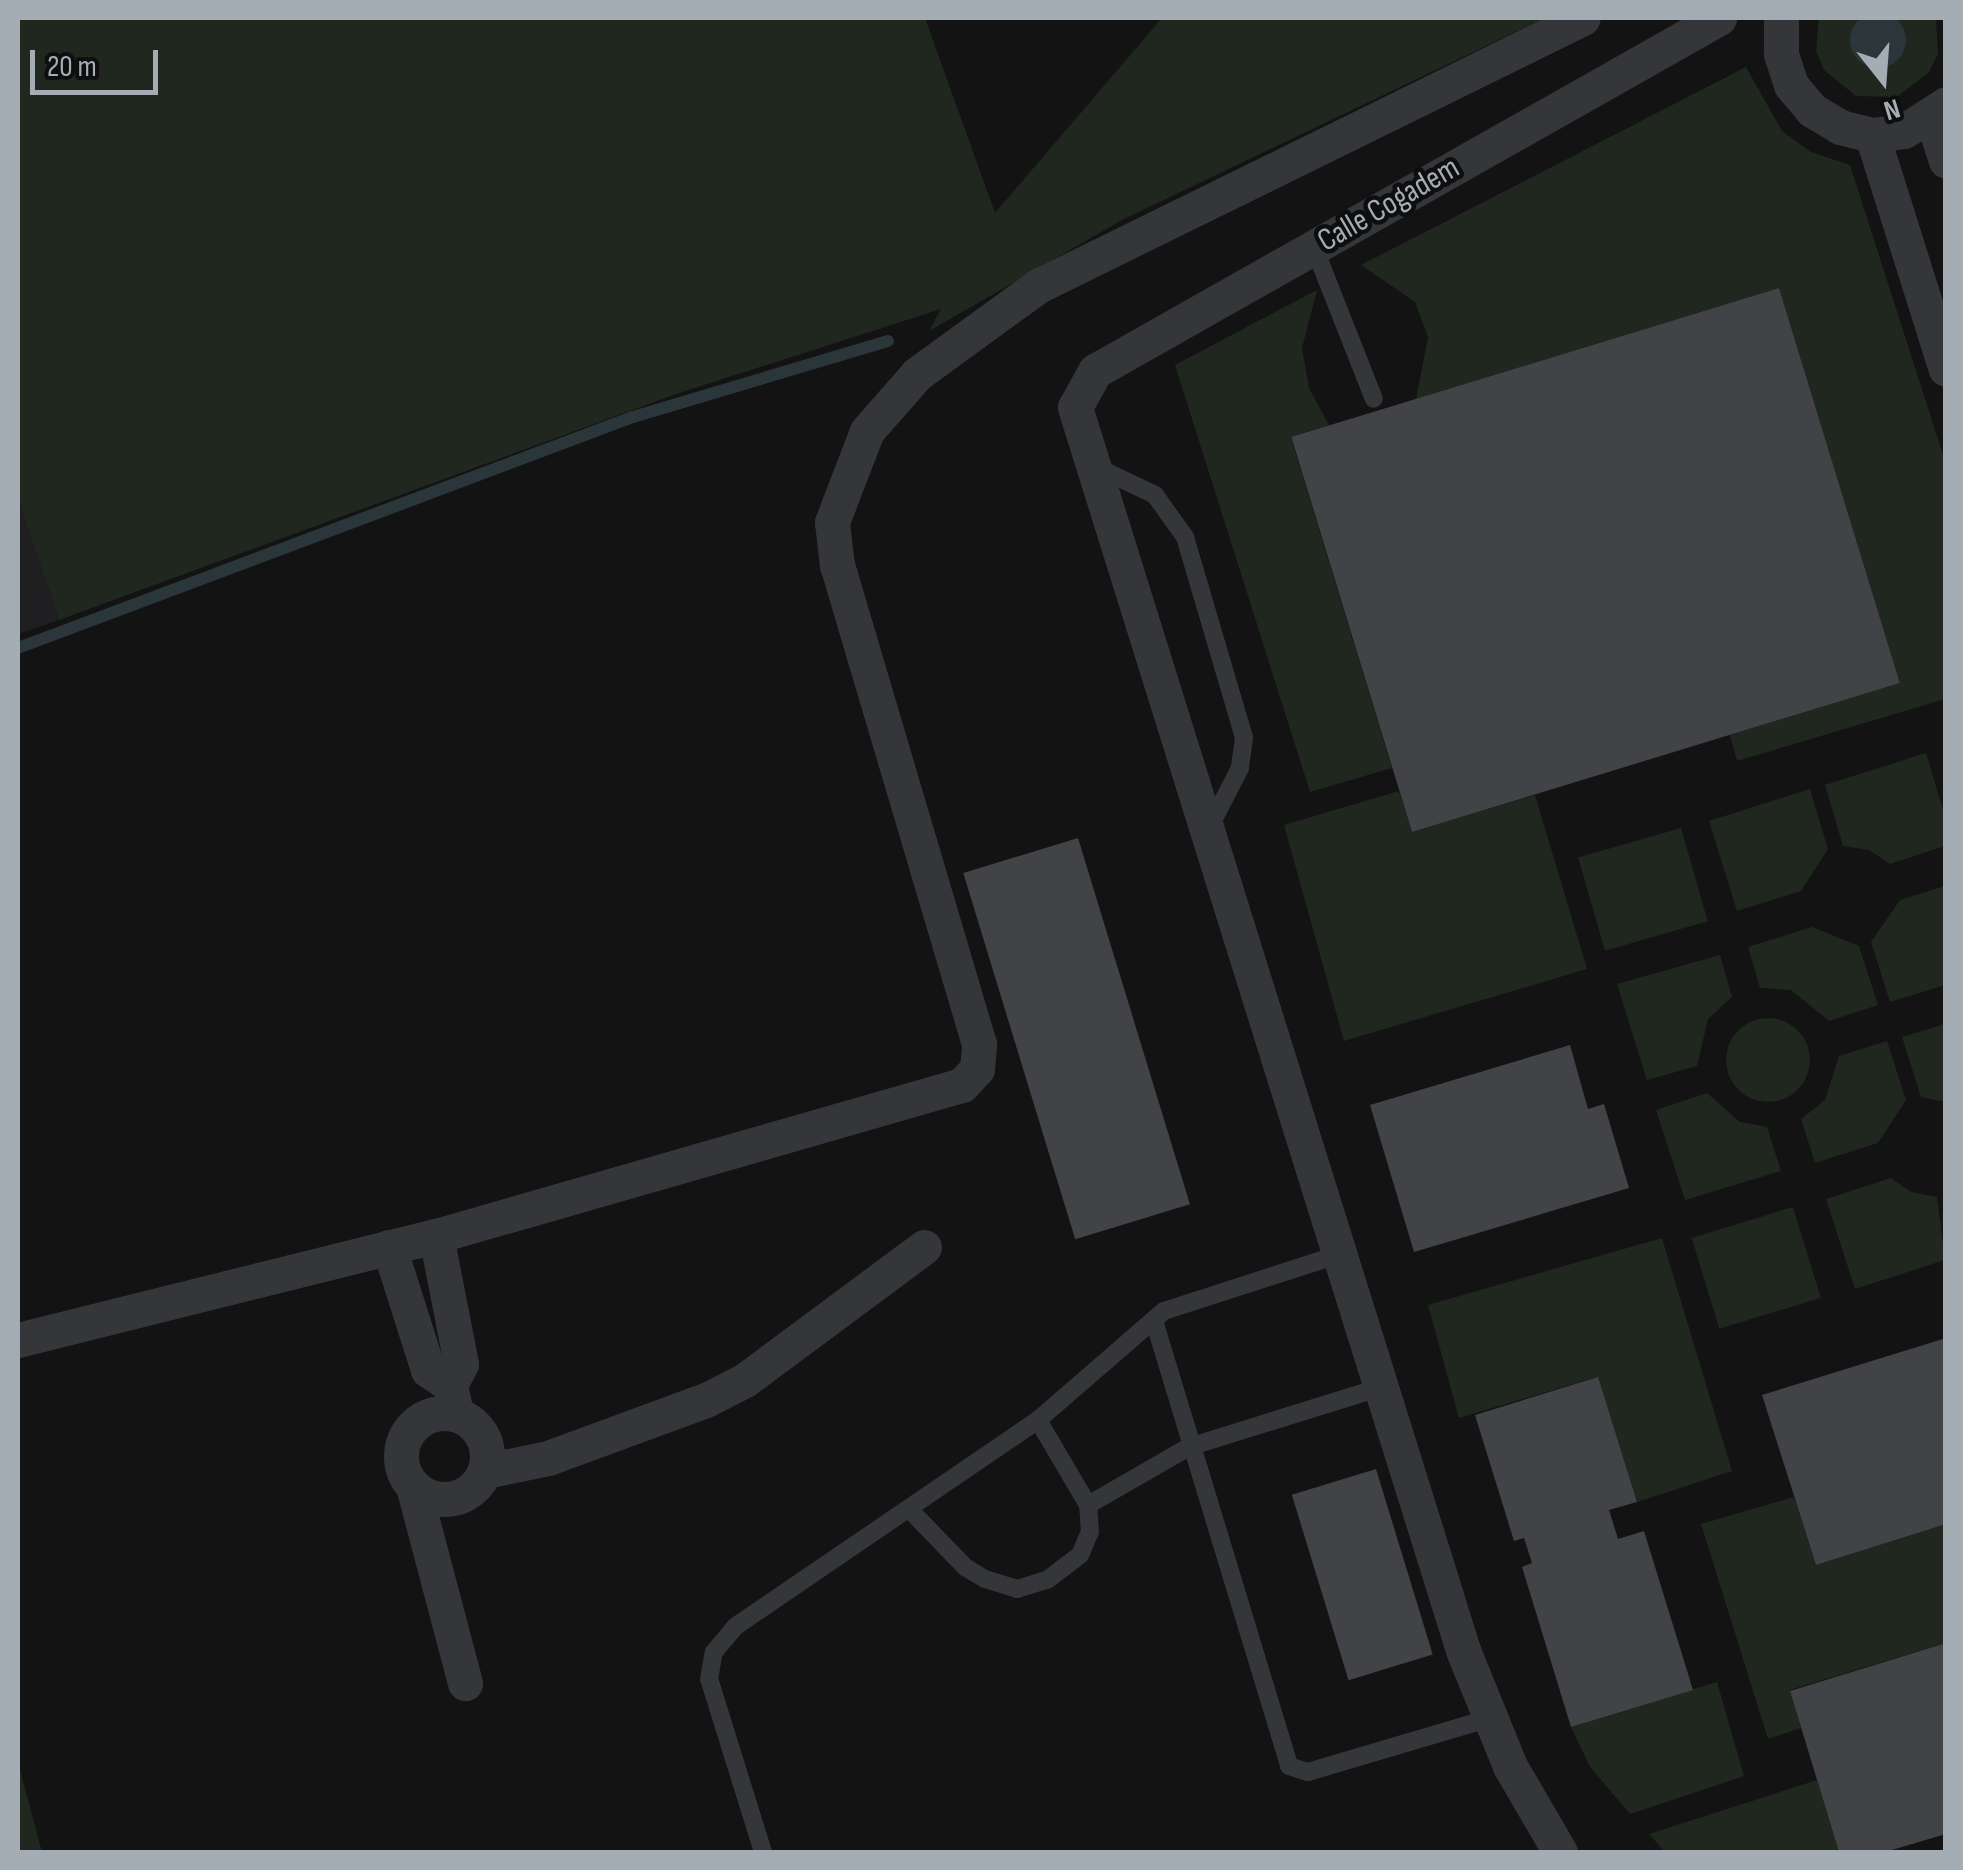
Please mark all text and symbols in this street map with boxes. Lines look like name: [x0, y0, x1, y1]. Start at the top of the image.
scale bar: [35, 30, 162, 92]
north arrow: [1833, 30, 1933, 130]
text: 20 m: [47, 49, 97, 85]
text: N: [1880, 91, 1904, 127]
street label: Calle Cogadem: [1311, 149, 1467, 261]

